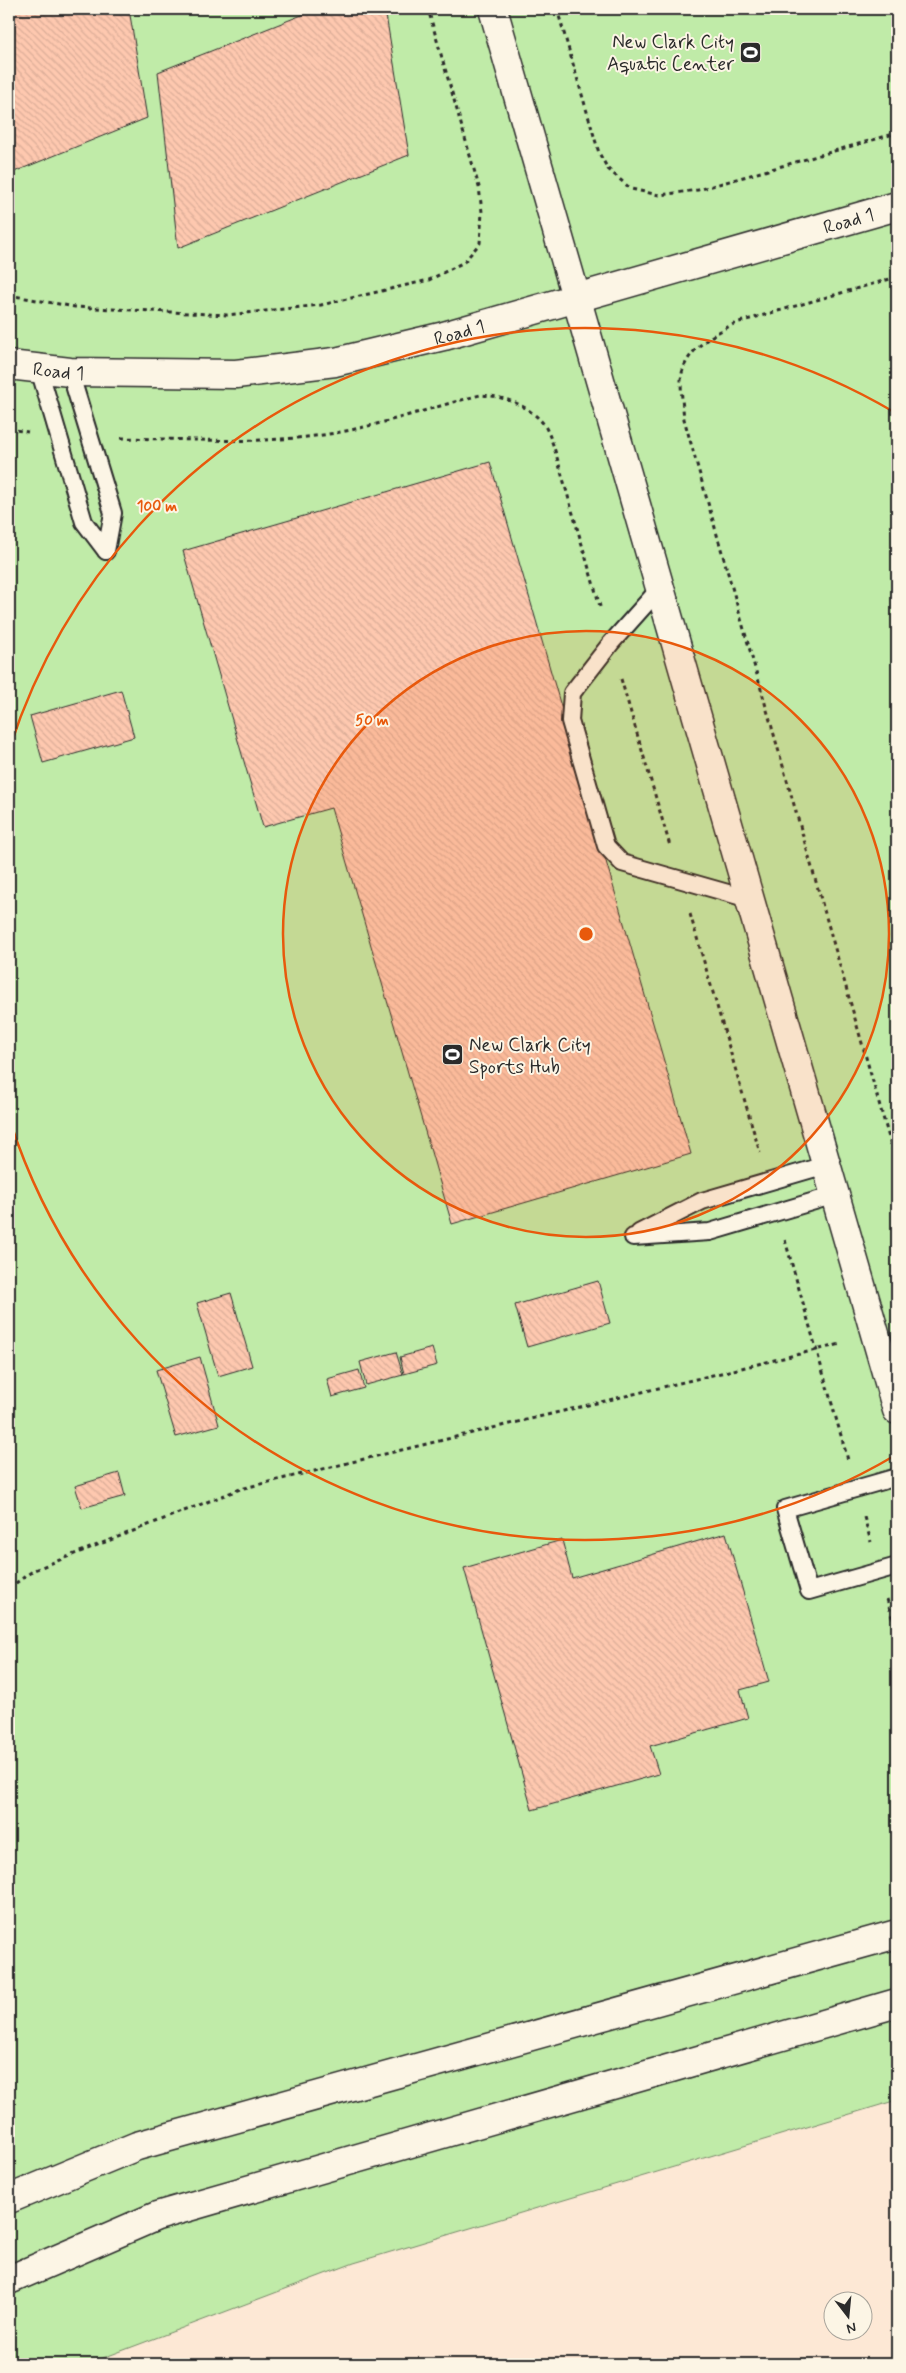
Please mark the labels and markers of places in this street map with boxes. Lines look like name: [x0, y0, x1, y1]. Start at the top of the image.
place label: New Clark City Aquatic Center: [607, 30, 734, 77]
sports icon: New Clark City Aquatic Center: [738, 40, 762, 64]
centre of rings: [577, 925, 595, 943]
place label: New Clark City Sports Hub: [469, 1033, 591, 1080]
sports icon: New Clark City Sports Hub: [441, 1043, 465, 1067]

